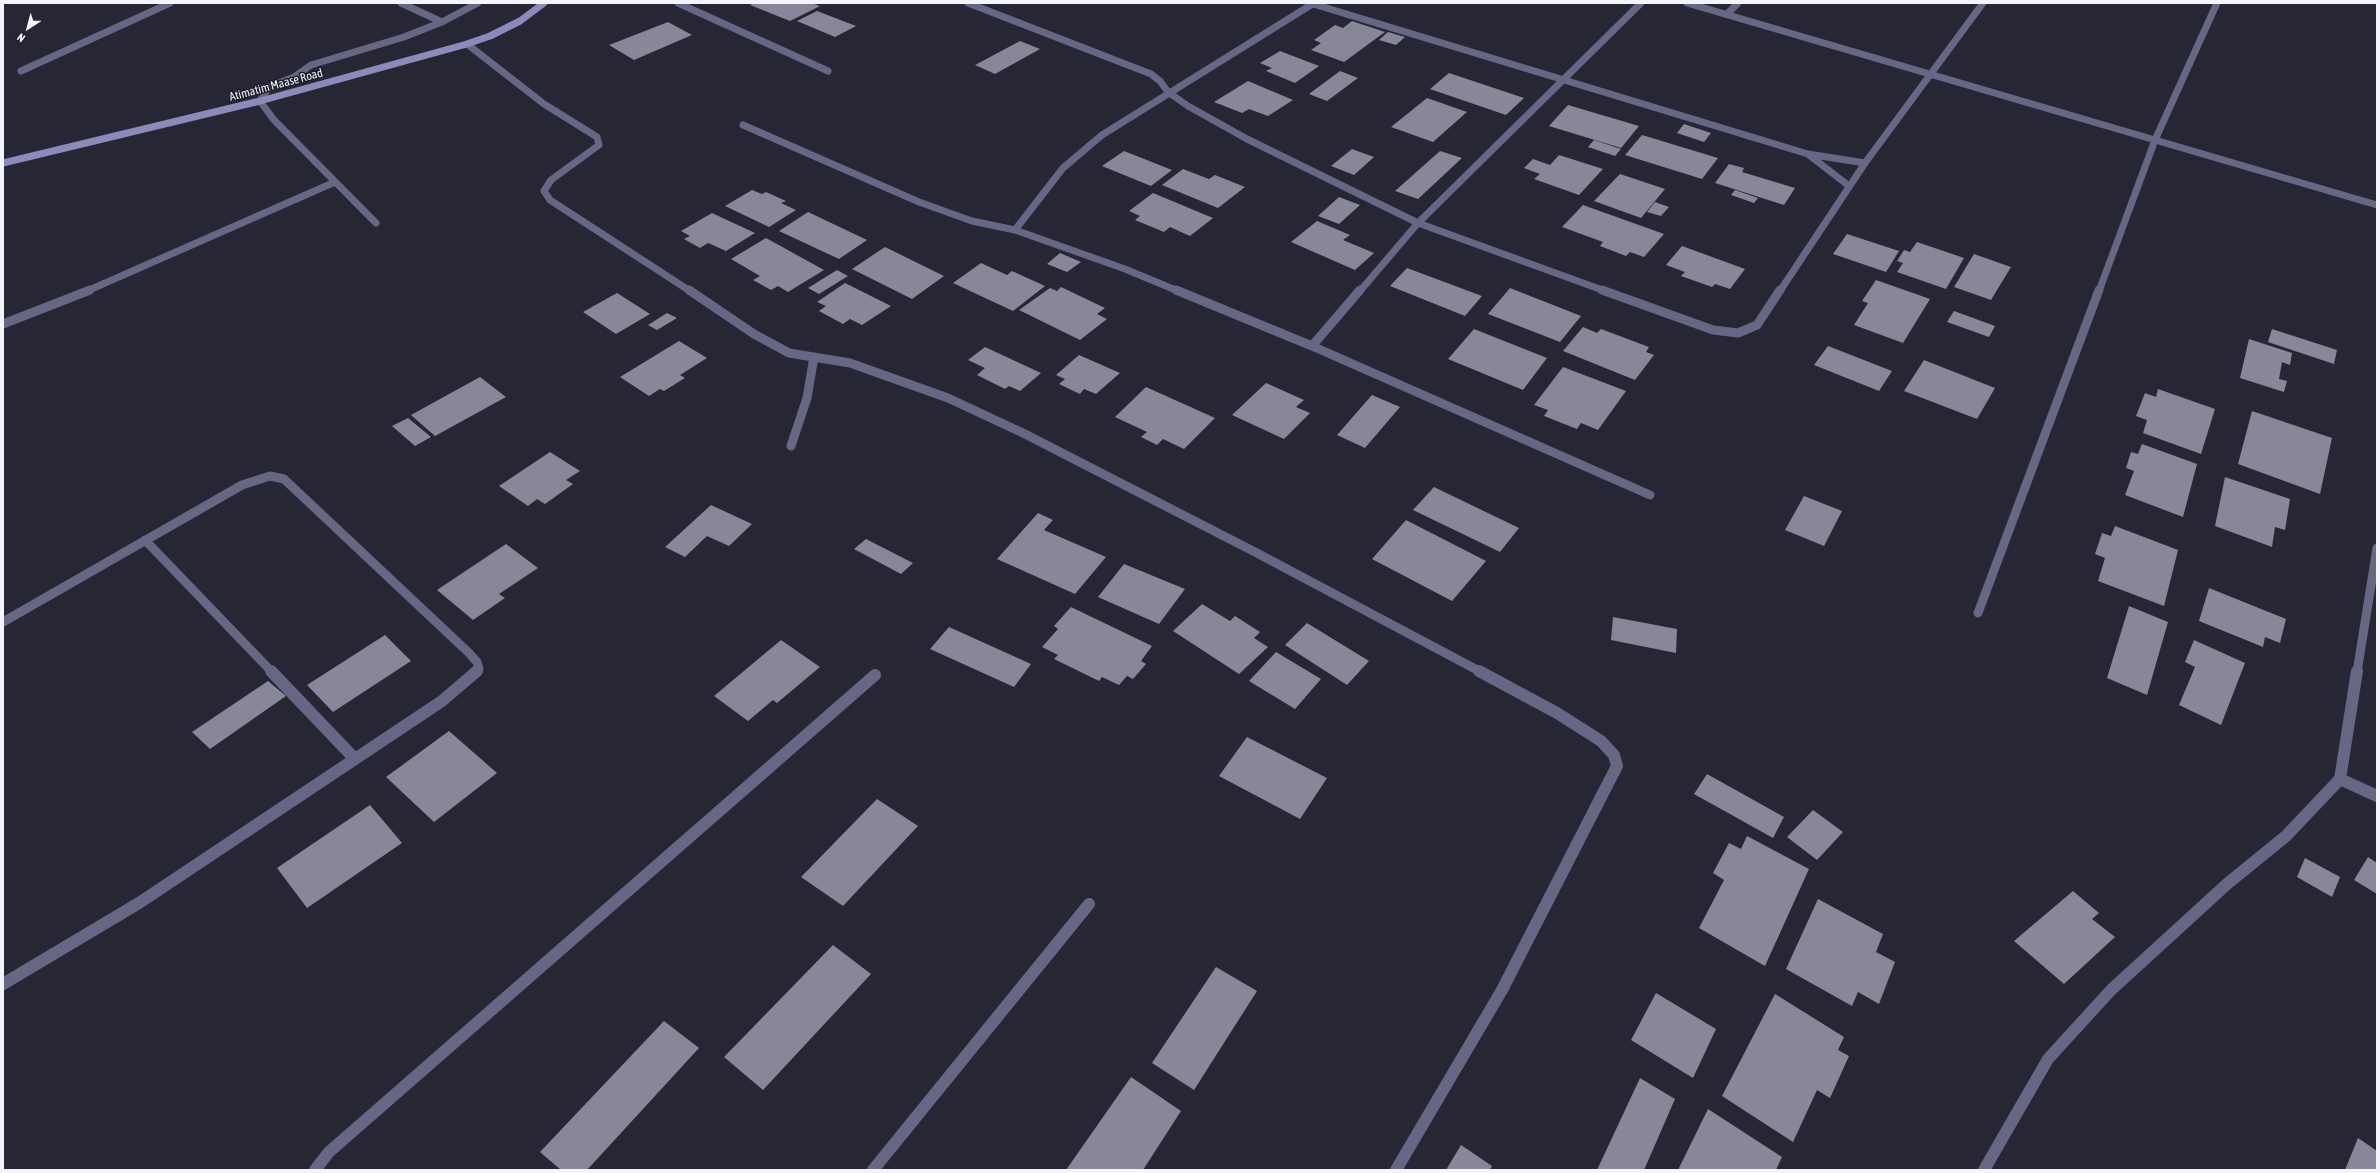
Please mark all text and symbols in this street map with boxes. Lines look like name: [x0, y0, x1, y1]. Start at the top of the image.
north arrow: [8, 8, 48, 48]
text: N: [15, 31, 27, 44]
street label: Atimatim Maase Road: [228, 66, 324, 104]

